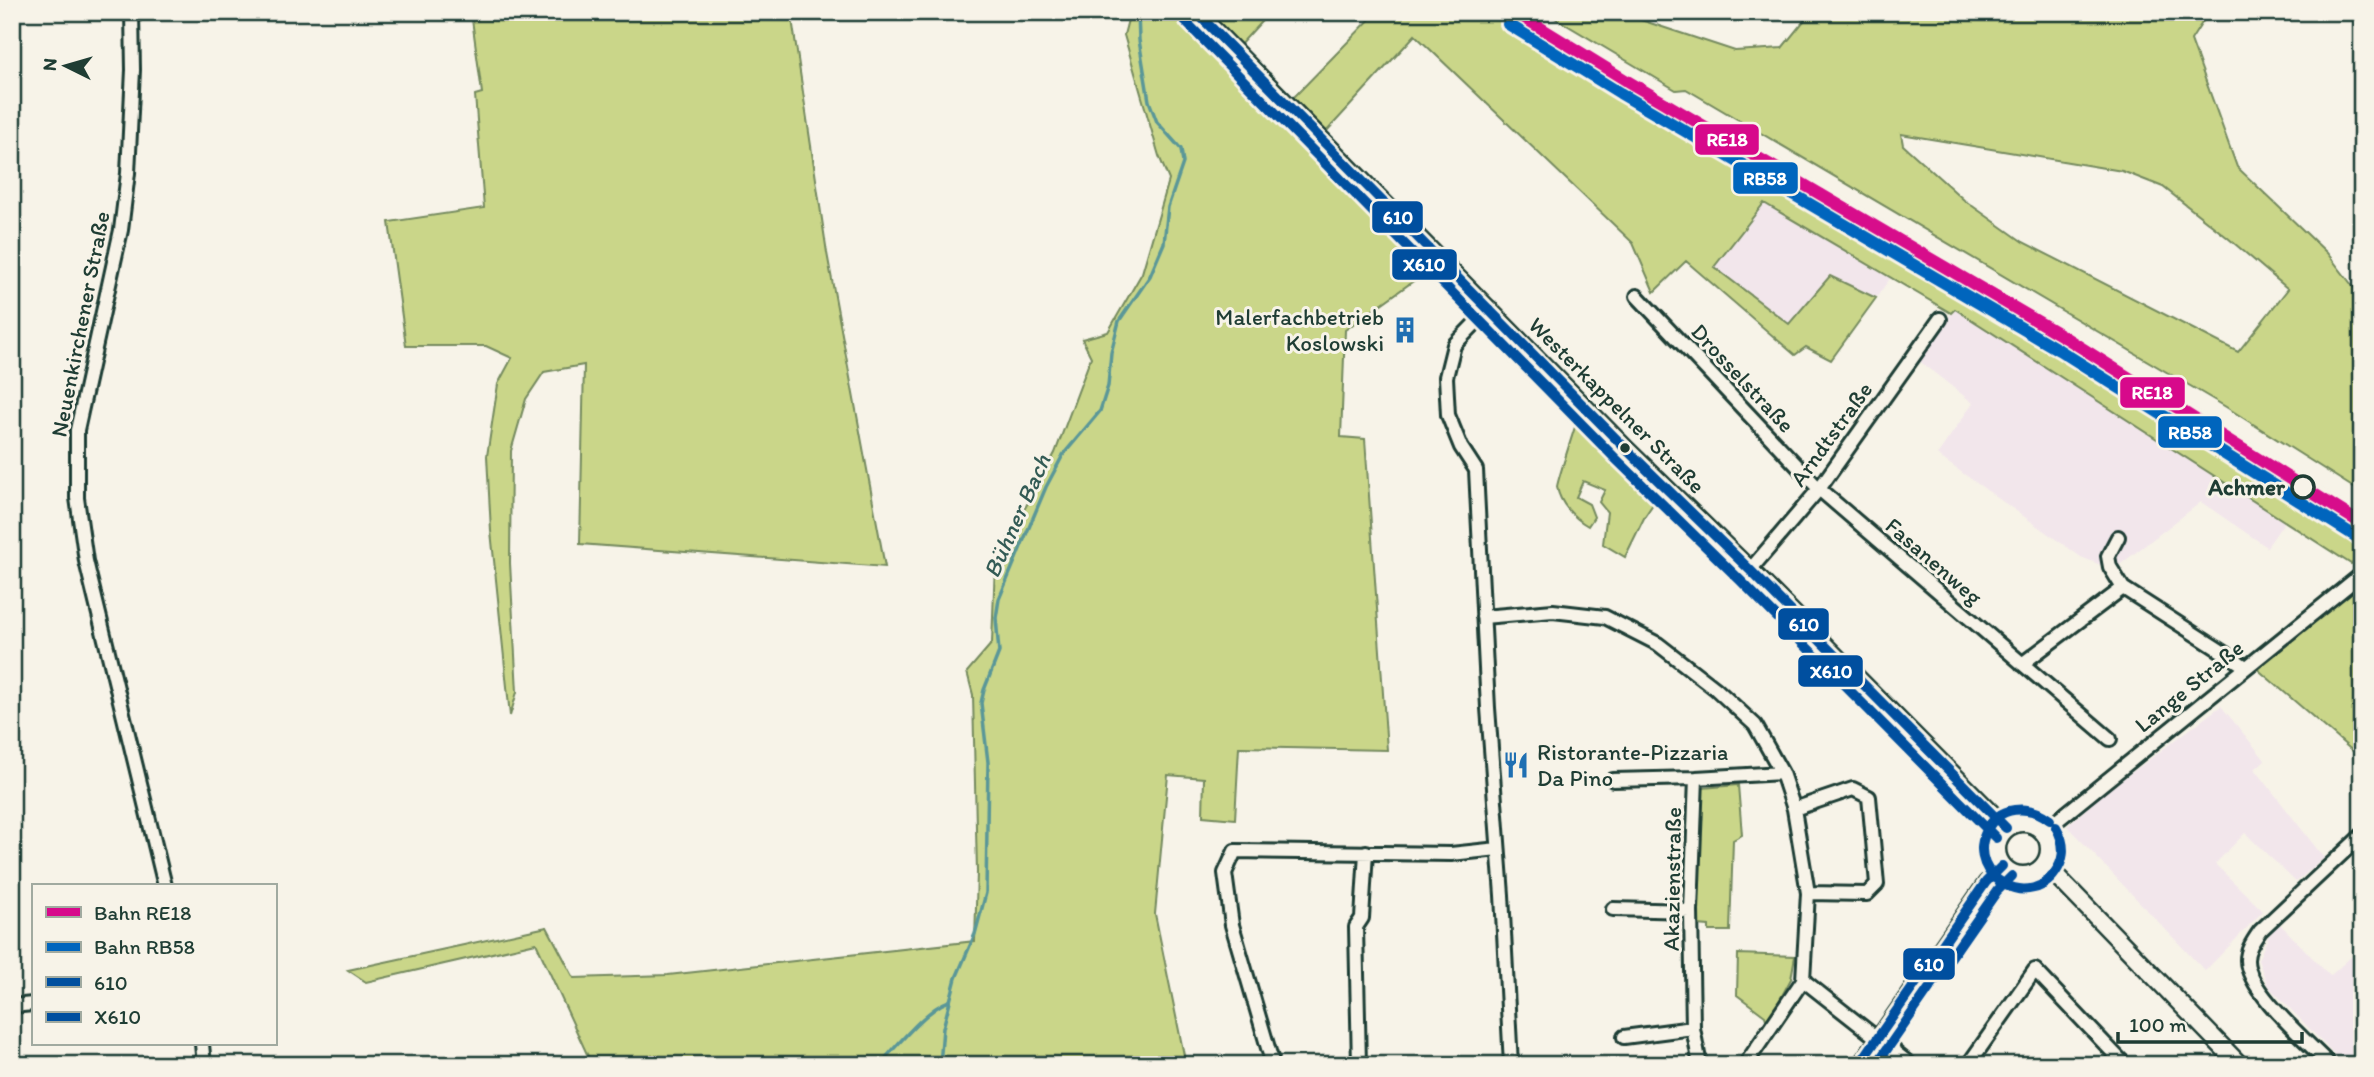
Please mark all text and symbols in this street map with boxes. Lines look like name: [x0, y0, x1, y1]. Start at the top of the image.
north arrow: [32, 32, 102, 102]
text: N: [38, 57, 62, 72]
line badge: RE18: [1694, 123, 1760, 156]
text: RE18: [1706, 128, 1748, 151]
line badge: RB58: [1732, 161, 1799, 195]
text: RB58: [1743, 167, 1788, 190]
line badge: 610: [1371, 200, 1424, 234]
text: 610: [1383, 206, 1414, 229]
street label: Neuenkirchener Straße: [44, 209, 116, 439]
line badge: X610: [1391, 248, 1458, 281]
text: X610: [1403, 253, 1446, 276]
place label: Malerfachbetrieb Koslowski: [1215, 303, 1384, 357]
street label: Westerkappelner Straße: [1523, 311, 1711, 499]
building icon: Malerfachbetrieb Koslowski: [1390, 315, 1420, 345]
street label: Drosselstraße: [1685, 318, 1801, 438]
street label: Arndtstraße: [1784, 376, 1878, 492]
line badge: RE18: [2119, 376, 2186, 409]
text: RE18: [2131, 381, 2173, 404]
line badge: RB58: [2157, 415, 2223, 449]
text: RB58: [2168, 421, 2213, 444]
unlabelled marker: [1618, 441, 1632, 455]
water label: Bühner Bach: [977, 449, 1057, 582]
place label: Achmer: [2207, 473, 2286, 501]
marker: Achmer: [2291, 475, 2315, 499]
street label: Fasanenweg: [1880, 511, 1988, 611]
line badge: 610: [1777, 607, 1830, 641]
text: 610: [1789, 613, 1820, 636]
street label: Lange Straße: [2129, 634, 2249, 738]
line badge: X610: [1797, 654, 1864, 688]
text: X610: [1810, 660, 1853, 683]
place label: Ristorante-Pizzaria Da Pino: [1537, 738, 1728, 792]
restaurant icon: Ristorante-Pizzaria Da Pino: [1501, 750, 1531, 780]
street label: Akazienstraße: [1657, 807, 1687, 951]
legend: [32, 884, 276, 1046]
text: Bahn RE18: [94, 900, 192, 925]
text: Bahn RB58: [94, 934, 195, 959]
line badge: 610: [1902, 947, 1956, 981]
text: 610: [1914, 953, 1945, 976]
text: 610: [94, 970, 128, 995]
scale bar: [2118, 1000, 2302, 1044]
text: X610: [94, 1004, 141, 1029]
text: 100 m: [2129, 1012, 2187, 1037]

